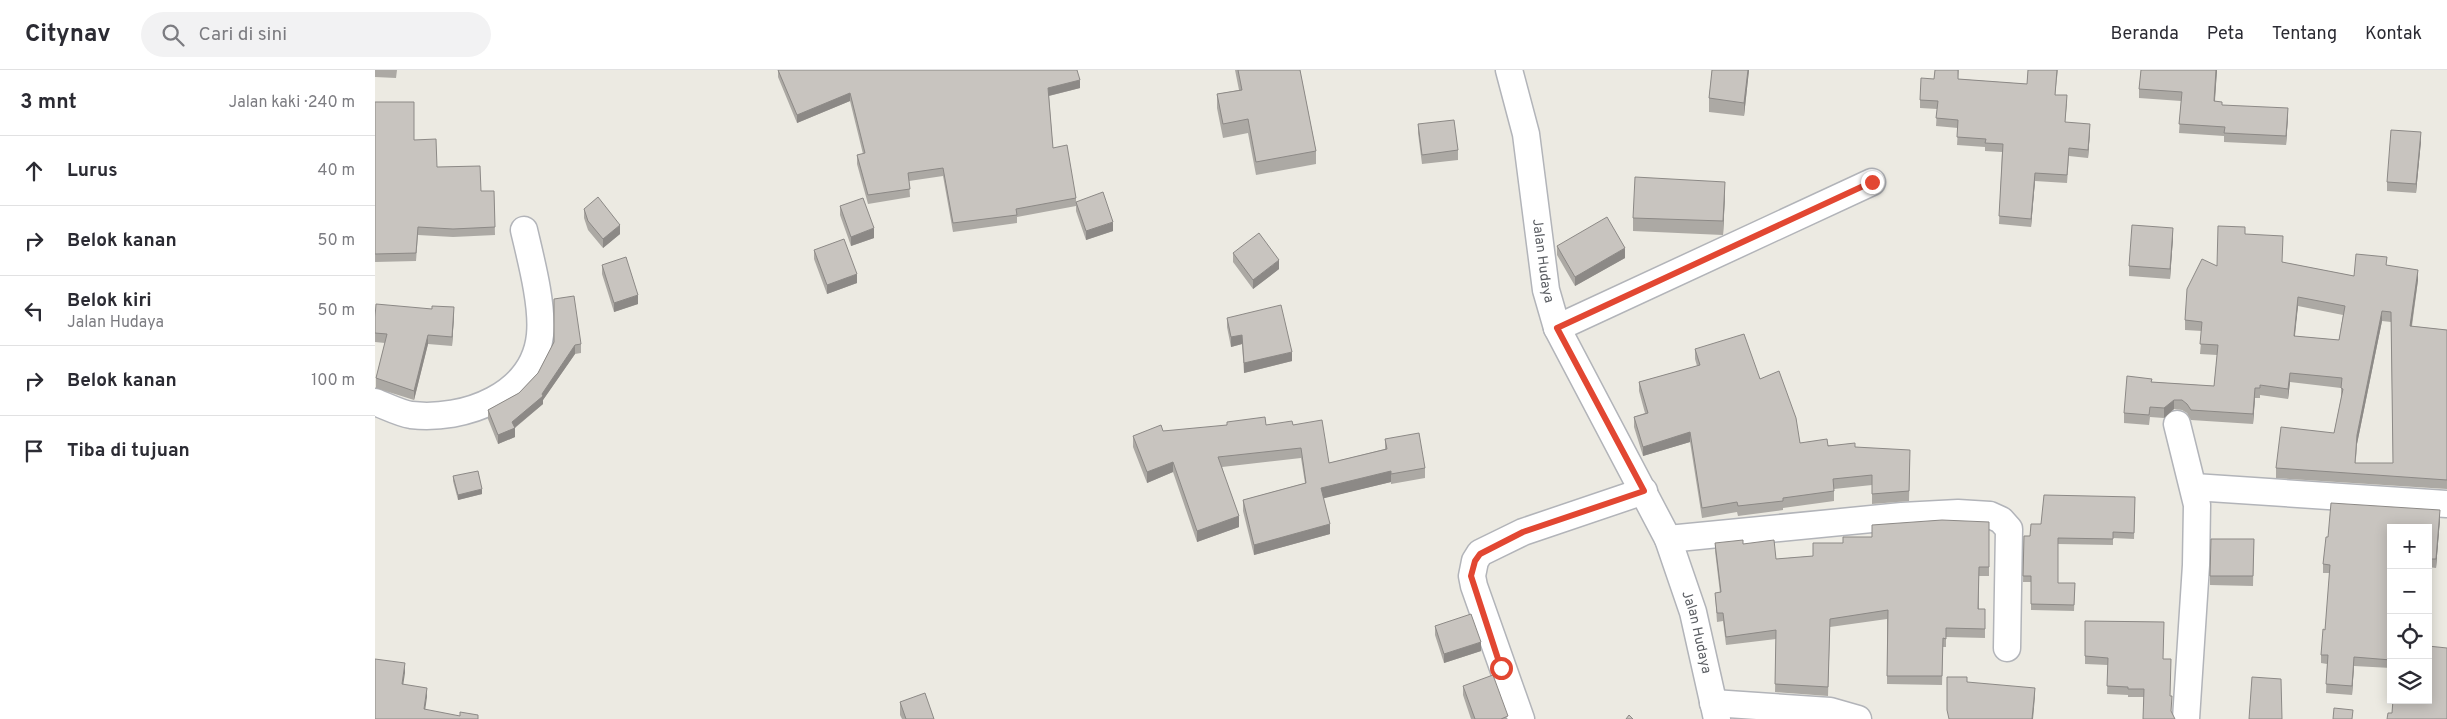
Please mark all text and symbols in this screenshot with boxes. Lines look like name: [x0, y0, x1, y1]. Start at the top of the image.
search box: [141, 12, 491, 57]
text: Citynav: [25, 20, 111, 50]
icon: search: [159, 21, 187, 49]
text: Cari di sini: [199, 23, 287, 47]
text: Beranda: [2110, 23, 2179, 46]
text: Peta: [2207, 23, 2244, 46]
text: Tentang: [2272, 23, 2337, 46]
text: Kontak: [2365, 23, 2422, 46]
text: 3 mnt: [20, 89, 77, 116]
text: Jalan kaki · 240 m: [229, 93, 355, 113]
icon: ahead: [20, 157, 48, 185]
text: Lurus: [67, 159, 118, 183]
text: 40 m: [317, 161, 355, 181]
route end: [1861, 171, 1884, 194]
street label: Jalan Hudaya: [1528, 218, 1558, 305]
icon: right: [20, 227, 48, 255]
text: Belok kanan: [67, 229, 177, 253]
text: 50 m: [318, 231, 355, 251]
text: Belok kiri: [67, 289, 152, 313]
icon: left: [20, 297, 48, 325]
text: 50 m: [318, 301, 355, 321]
text: Jalan Hudaya: [67, 313, 164, 333]
icon: right: [20, 367, 48, 395]
text: Belok kanan: [67, 369, 177, 393]
text: 100 m: [311, 371, 355, 391]
icon: arrive: [20, 437, 48, 465]
text: Tiba di tujuan: [67, 439, 190, 463]
map controls: [2387, 524, 2432, 704]
button: +: [2387, 524, 2432, 569]
button: −: [2387, 569, 2432, 614]
street label: Jalan Hudaya: [1678, 588, 1715, 675]
button: locate: [2387, 614, 2432, 659]
route start: [1490, 657, 1513, 680]
button: layers: [2387, 659, 2432, 704]

